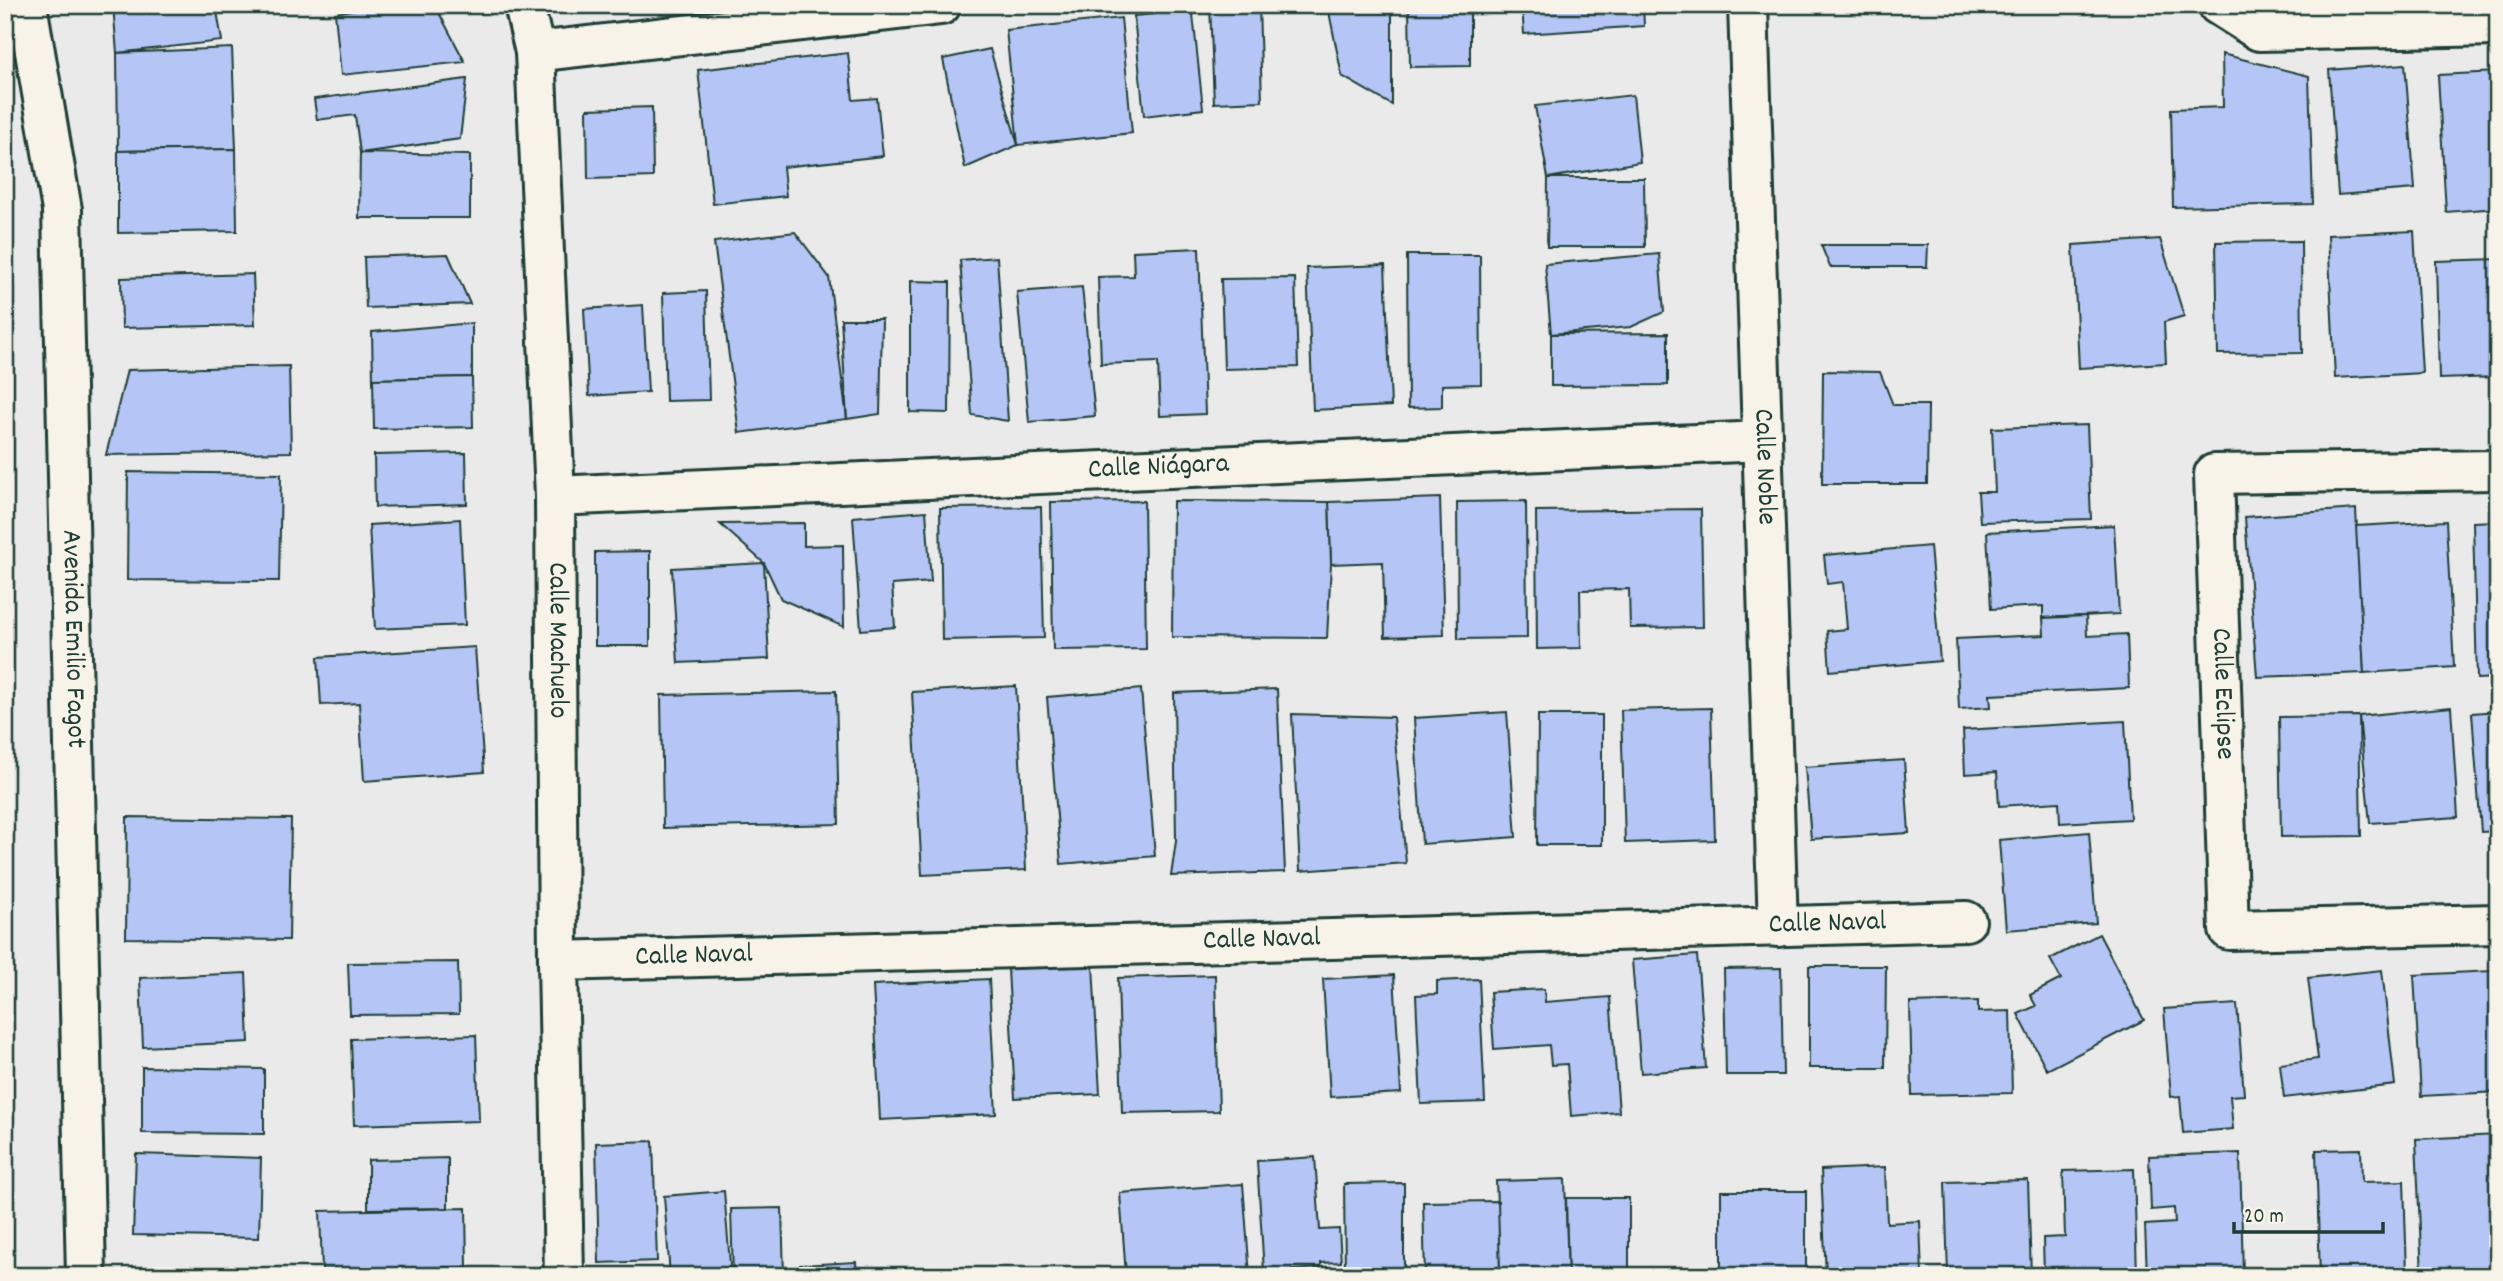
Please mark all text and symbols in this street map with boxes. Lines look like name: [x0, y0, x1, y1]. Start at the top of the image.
street label: Calle Noble: [1741, 408, 1785, 526]
street label: Calle Niágara: [1087, 445, 1231, 492]
street label: Avenida Emilio Fagot: [49, 529, 94, 749]
street label: Calle Machuelo: [535, 562, 576, 719]
street label: Calle Eclipse: [2199, 627, 2243, 760]
street label: Calle Naval: [1768, 903, 1887, 947]
street label: Calle Naval: [1202, 919, 1321, 963]
street label: Calle Naval: [635, 935, 754, 979]
scale bar: [2234, 1190, 2382, 1234]
text: 20 m: [2244, 1203, 2284, 1233]

